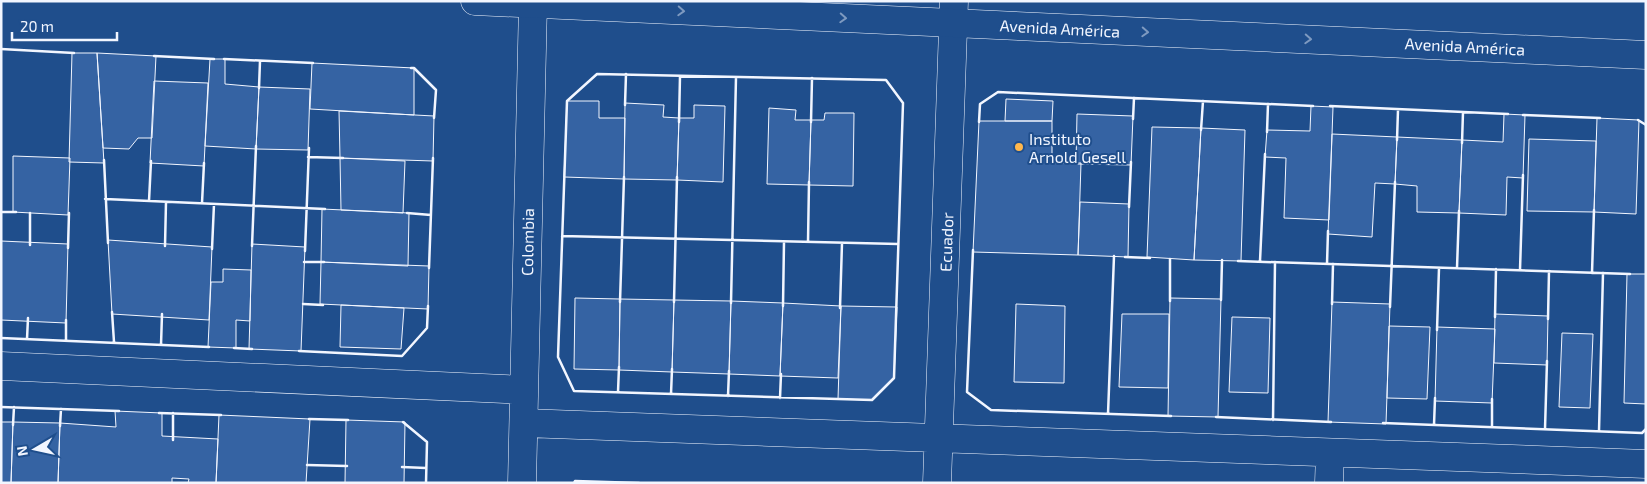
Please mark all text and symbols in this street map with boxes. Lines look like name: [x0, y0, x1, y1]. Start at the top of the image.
one-way arrow: [677, 5, 685, 16]
scale bar: [12, 10, 118, 42]
one-way arrow: [840, 13, 847, 23]
street label: Avenida América: [999, 15, 1121, 41]
text: 20 m: [20, 17, 54, 35]
one-way arrow: [1142, 26, 1150, 37]
street label: Avenida América: [1404, 33, 1526, 59]
one-way arrow: [1304, 34, 1312, 45]
place label: Instituto Arnold Gesell: [1029, 129, 1126, 166]
marker: Instituto Arnold Gesell: [1013, 141, 1025, 153]
street label: Colombia: [517, 208, 537, 276]
street label: Ecuador: [935, 211, 957, 272]
north arrow: [10, 424, 60, 474]
text: N: [12, 445, 31, 457]

